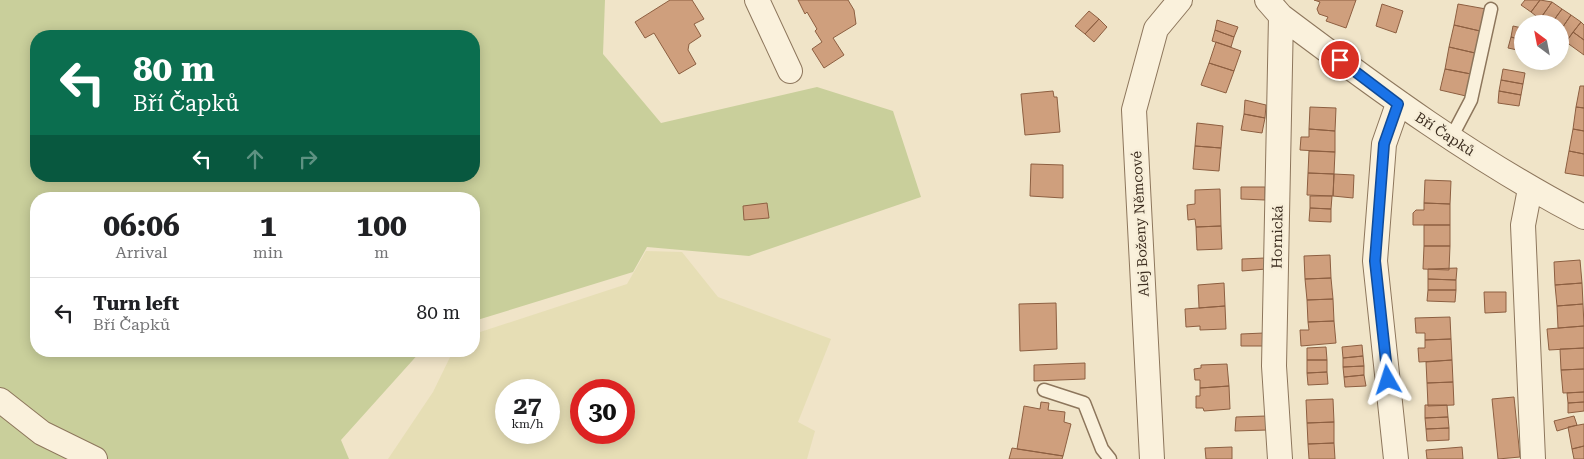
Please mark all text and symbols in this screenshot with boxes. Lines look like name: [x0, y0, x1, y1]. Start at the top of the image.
north arrow: [1514, 15, 1569, 70]
map controls: [1514, 15, 1569, 70]
pin: [1319, 39, 1361, 81]
icon: arrive: [1326, 46, 1354, 74]
text: 80 m: [133, 49, 215, 90]
icon: left: [50, 50, 115, 115]
text: Bří Čapků: [133, 91, 239, 116]
street label: Bří Čapků: [1412, 109, 1478, 159]
icon: left: [188, 145, 216, 173]
icon: ahead: [241, 145, 269, 173]
icon: right: [294, 145, 322, 173]
street label: Alej Boženy Němcové: [1128, 150, 1152, 297]
street label: Hornická: [1268, 205, 1286, 269]
text: 06:06: [103, 208, 180, 243]
text: 1: [260, 208, 276, 243]
text: 100: [356, 208, 407, 243]
text: Arrival: [116, 243, 168, 262]
text: min: [253, 243, 283, 262]
text: m: [374, 243, 389, 262]
text: Turn left: [93, 292, 179, 315]
icon: left: [50, 299, 78, 327]
text: 80 m: [417, 301, 460, 324]
text: Bří Čapků: [93, 315, 170, 334]
position arrow: [1361, 353, 1413, 405]
speed limit sign: 30: [570, 379, 635, 444]
text: 27: [513, 391, 542, 420]
text: km/h: [511, 417, 544, 431]

